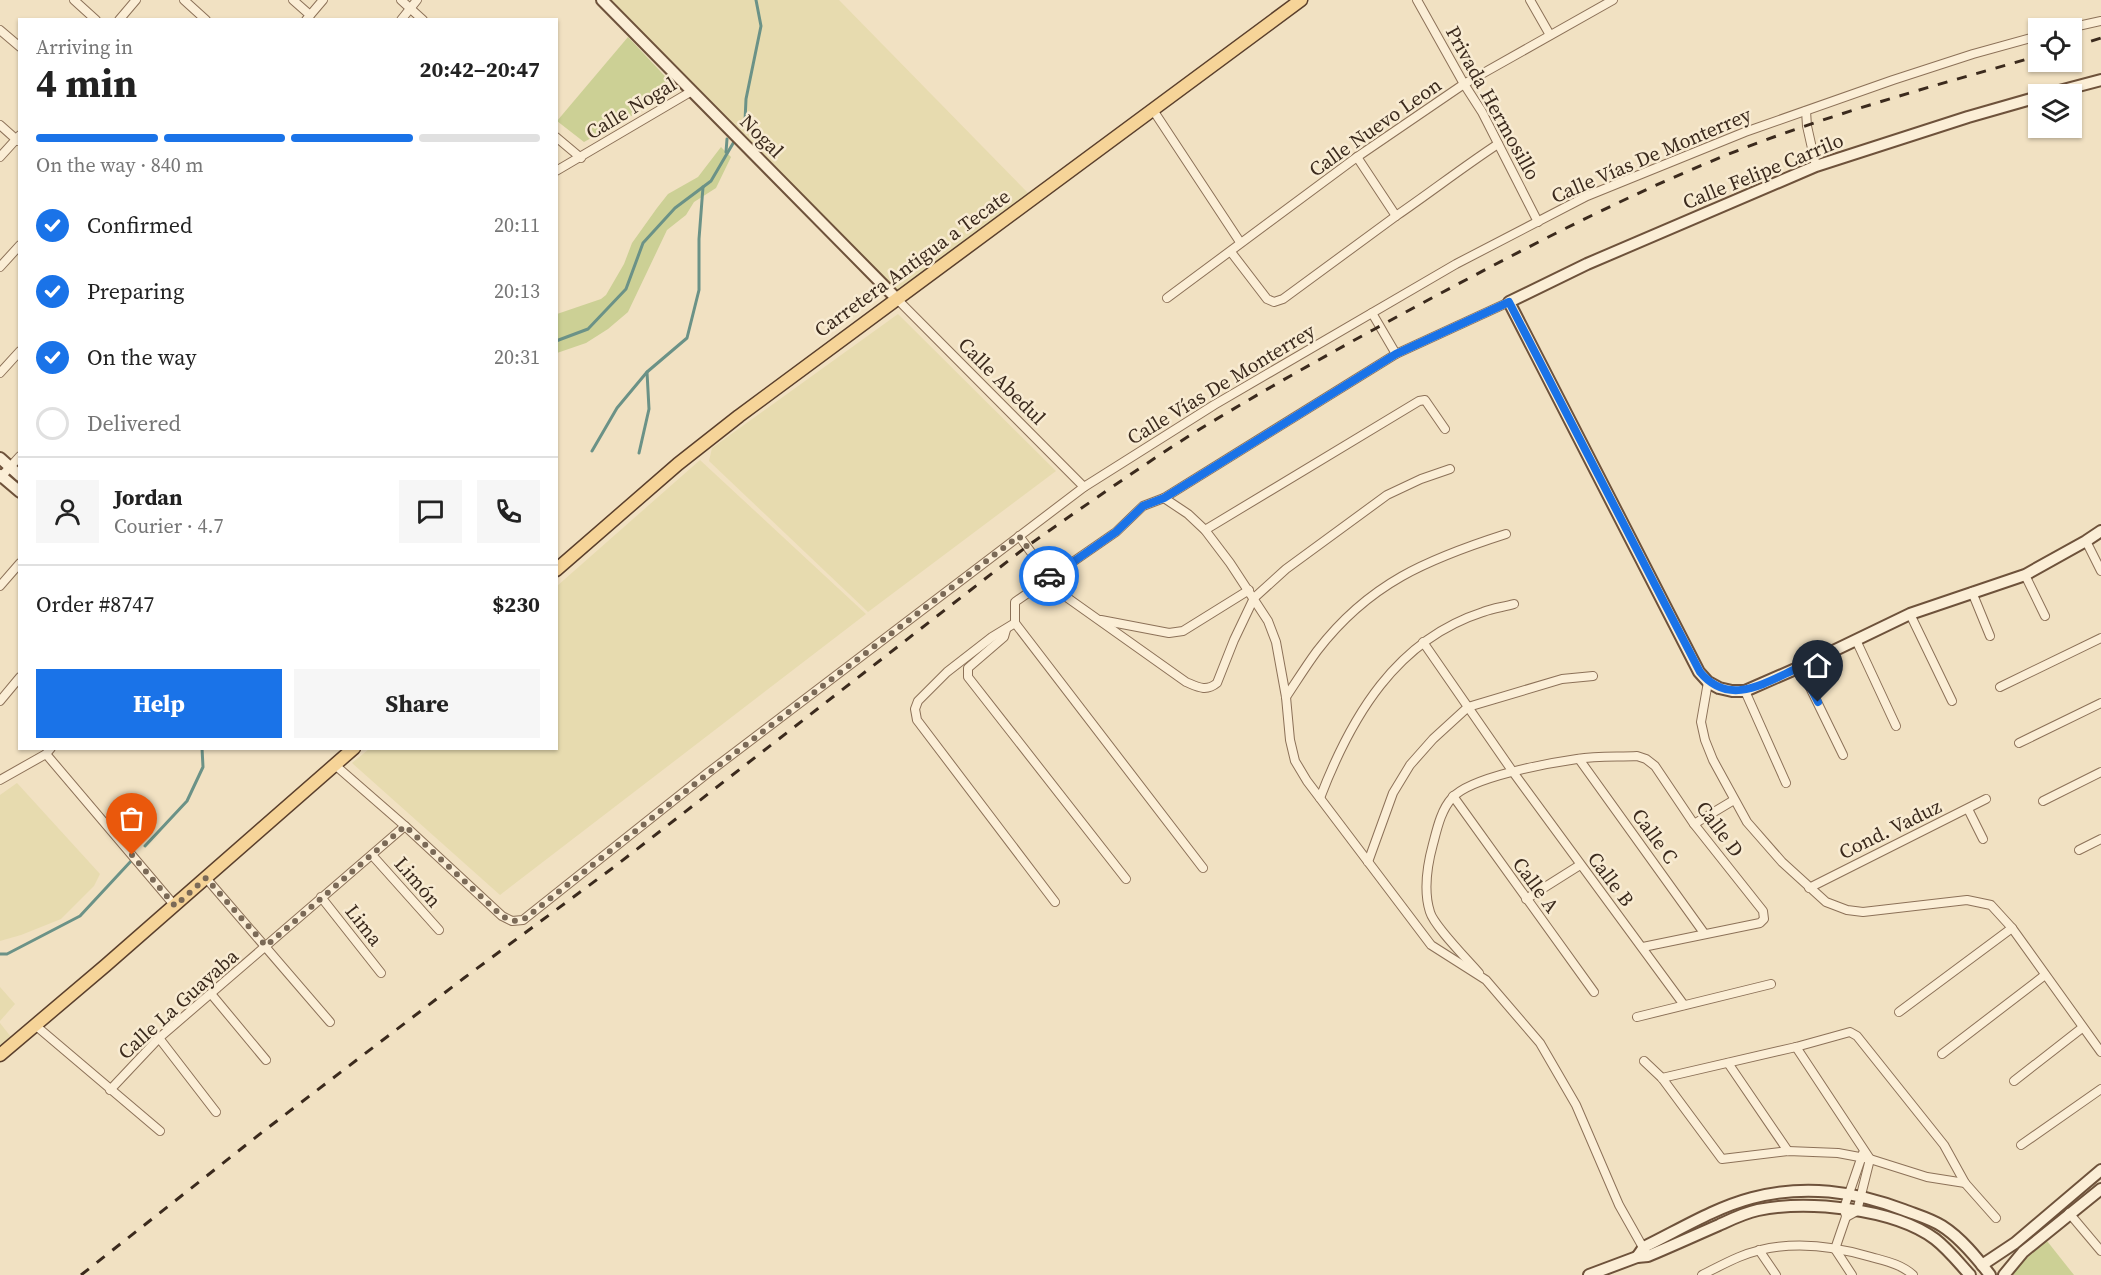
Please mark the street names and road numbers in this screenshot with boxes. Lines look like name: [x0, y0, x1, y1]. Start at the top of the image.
street label: Privada Hermosillo: [1439, 21, 1547, 185]
street label: Calle Nogal: [580, 70, 682, 146]
street label: Calle Nuevo Leon: [1303, 71, 1447, 183]
street label: Calle Vías De Monterrey: [1547, 100, 1756, 210]
street label: Nogal: [734, 108, 790, 164]
street label: Calle Felipe Carrilo: [1678, 126, 1848, 216]
street label: Carretera Antigua a Tecate: [808, 182, 1016, 344]
street label: Calle Vías De Monterrey: [1122, 316, 1321, 451]
street label: Calle Abedul: [952, 331, 1052, 431]
street label: Cond. Vaduz: [1834, 792, 1946, 866]
street label: Calle D: [1690, 795, 1750, 863]
street label: Calle C: [1625, 803, 1685, 869]
street label: Calle B: [1581, 846, 1641, 912]
street label: Limón: [388, 851, 448, 913]
street label: Calle A: [1506, 851, 1566, 919]
street label: Lima: [339, 898, 390, 952]
street label: Calle La Guayaba: [112, 942, 245, 1066]

